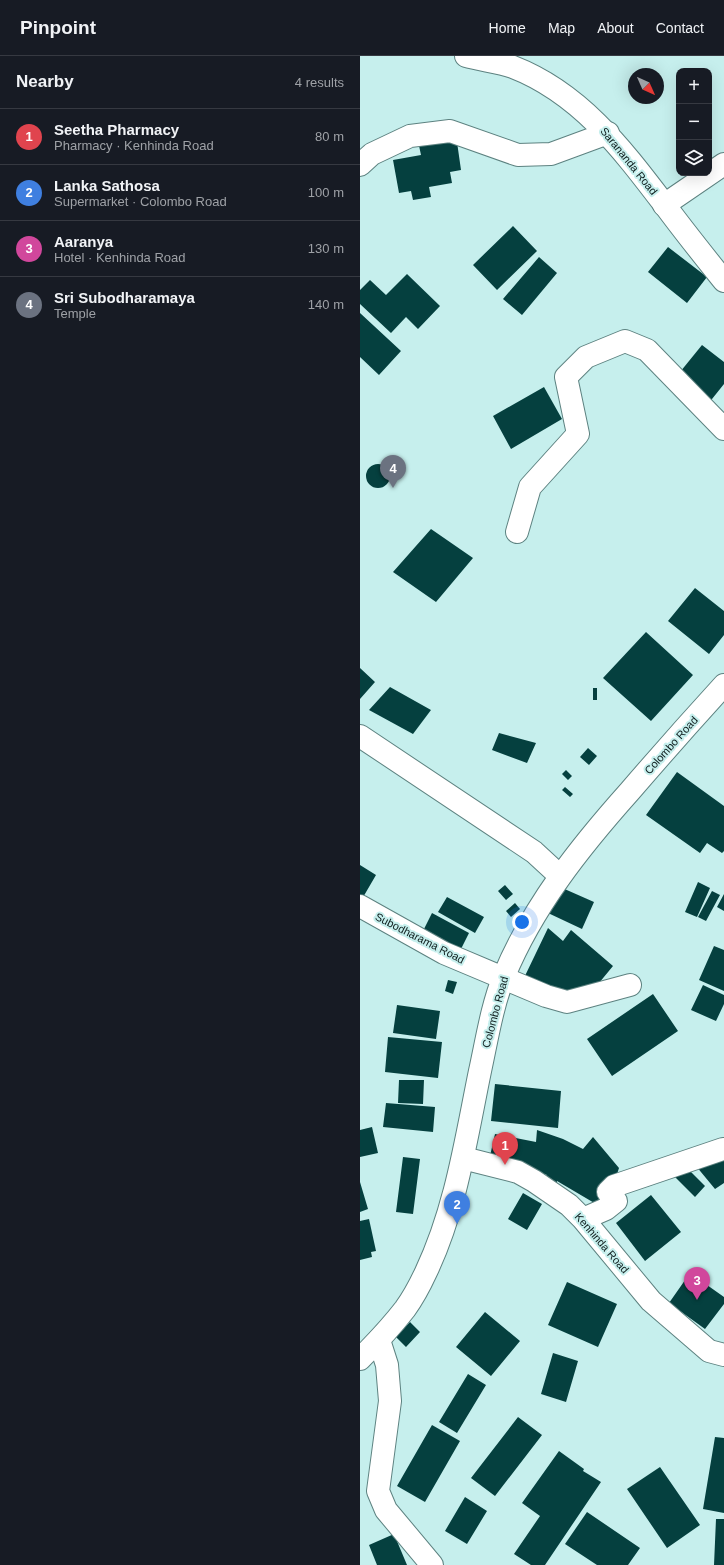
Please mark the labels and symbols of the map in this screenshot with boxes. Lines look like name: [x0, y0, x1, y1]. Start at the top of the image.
north arrow: [628, 68, 664, 104]
street label: Sarananda Road: [598, 125, 660, 197]
pin: 4: [380, 455, 406, 488]
street label: Colombo Road: [642, 714, 700, 776]
street label: Subodharama Road: [373, 910, 467, 966]
your location: [512, 912, 532, 932]
street label: Colombo Road: [480, 975, 510, 1049]
pin: 1: [492, 1132, 518, 1165]
pin: 2: [444, 1191, 470, 1224]
street label: Kenhinda Road: [573, 1210, 631, 1276]
pin: 3: [684, 1267, 710, 1300]

